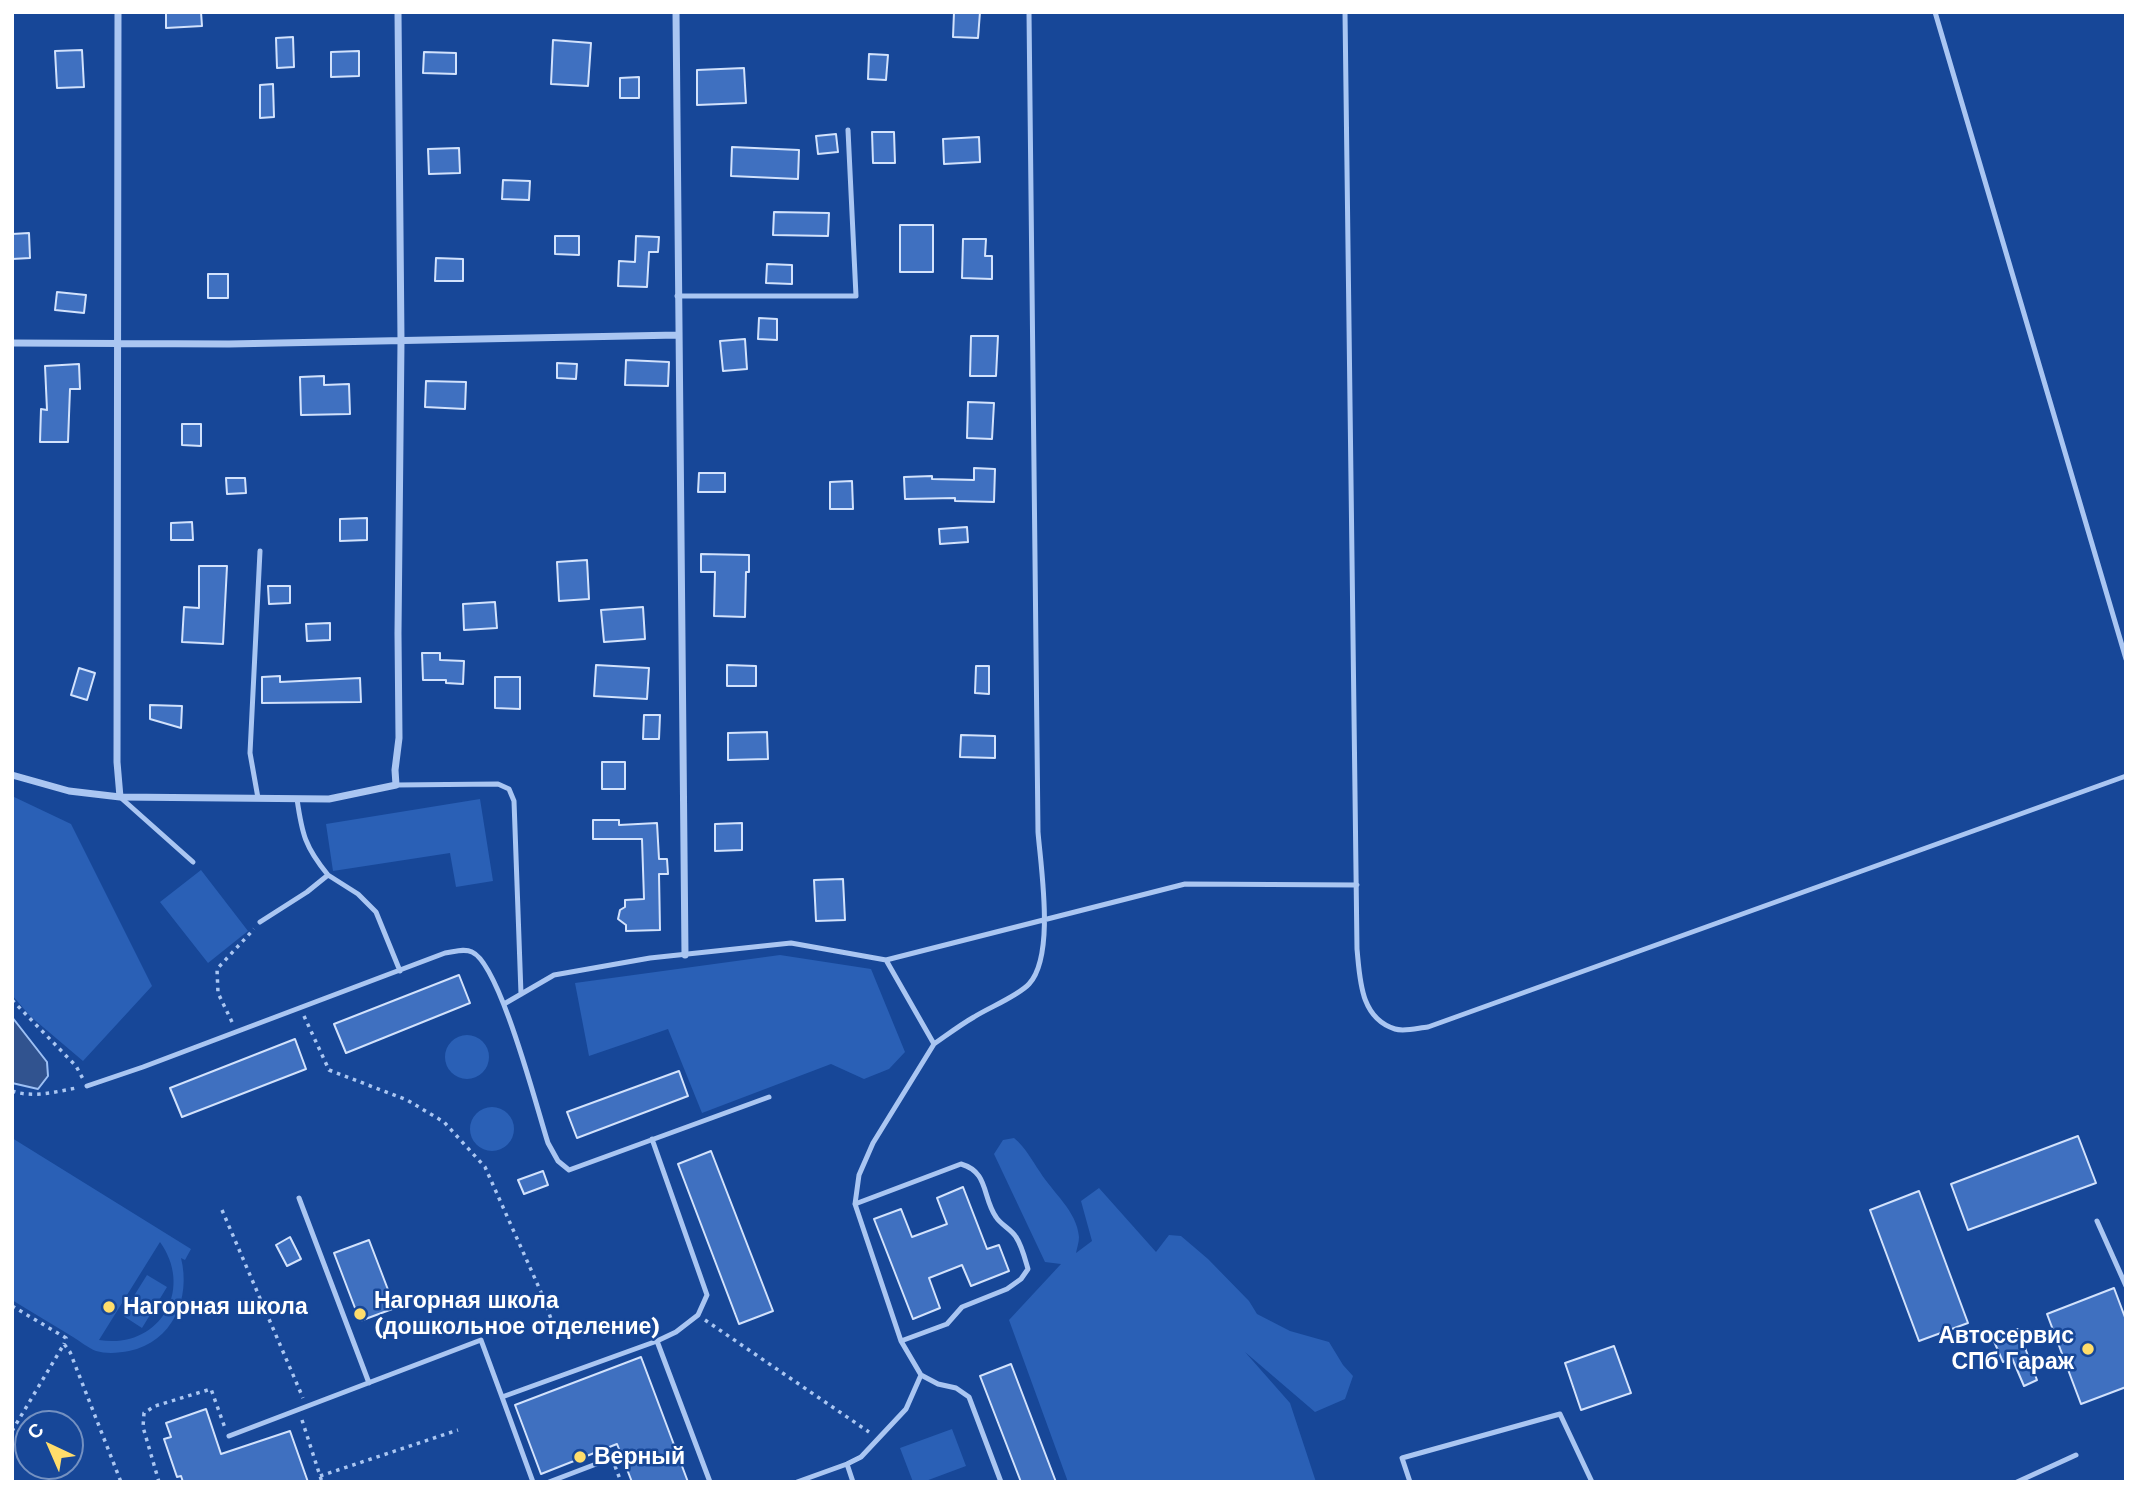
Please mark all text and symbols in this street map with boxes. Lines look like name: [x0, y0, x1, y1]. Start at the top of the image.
place label: Нагорная школа (дошкольное отделение): [374, 1287, 660, 1341]
place label: Нагорная школа: [123, 1293, 308, 1321]
marker: Нагорная школа: [101, 1299, 117, 1315]
marker: Нагорная школа (дошкольное отделение): [352, 1306, 368, 1322]
place label: Автосервис СПб Гараж: [1938, 1322, 2074, 1376]
marker: Автосервис СПб Гараж: [2080, 1341, 2096, 1357]
north arrow: [14, 1410, 84, 1480]
text: С: [23, 1418, 48, 1444]
place label: Верный: [594, 1443, 685, 1471]
marker: Верный: [572, 1449, 588, 1465]

